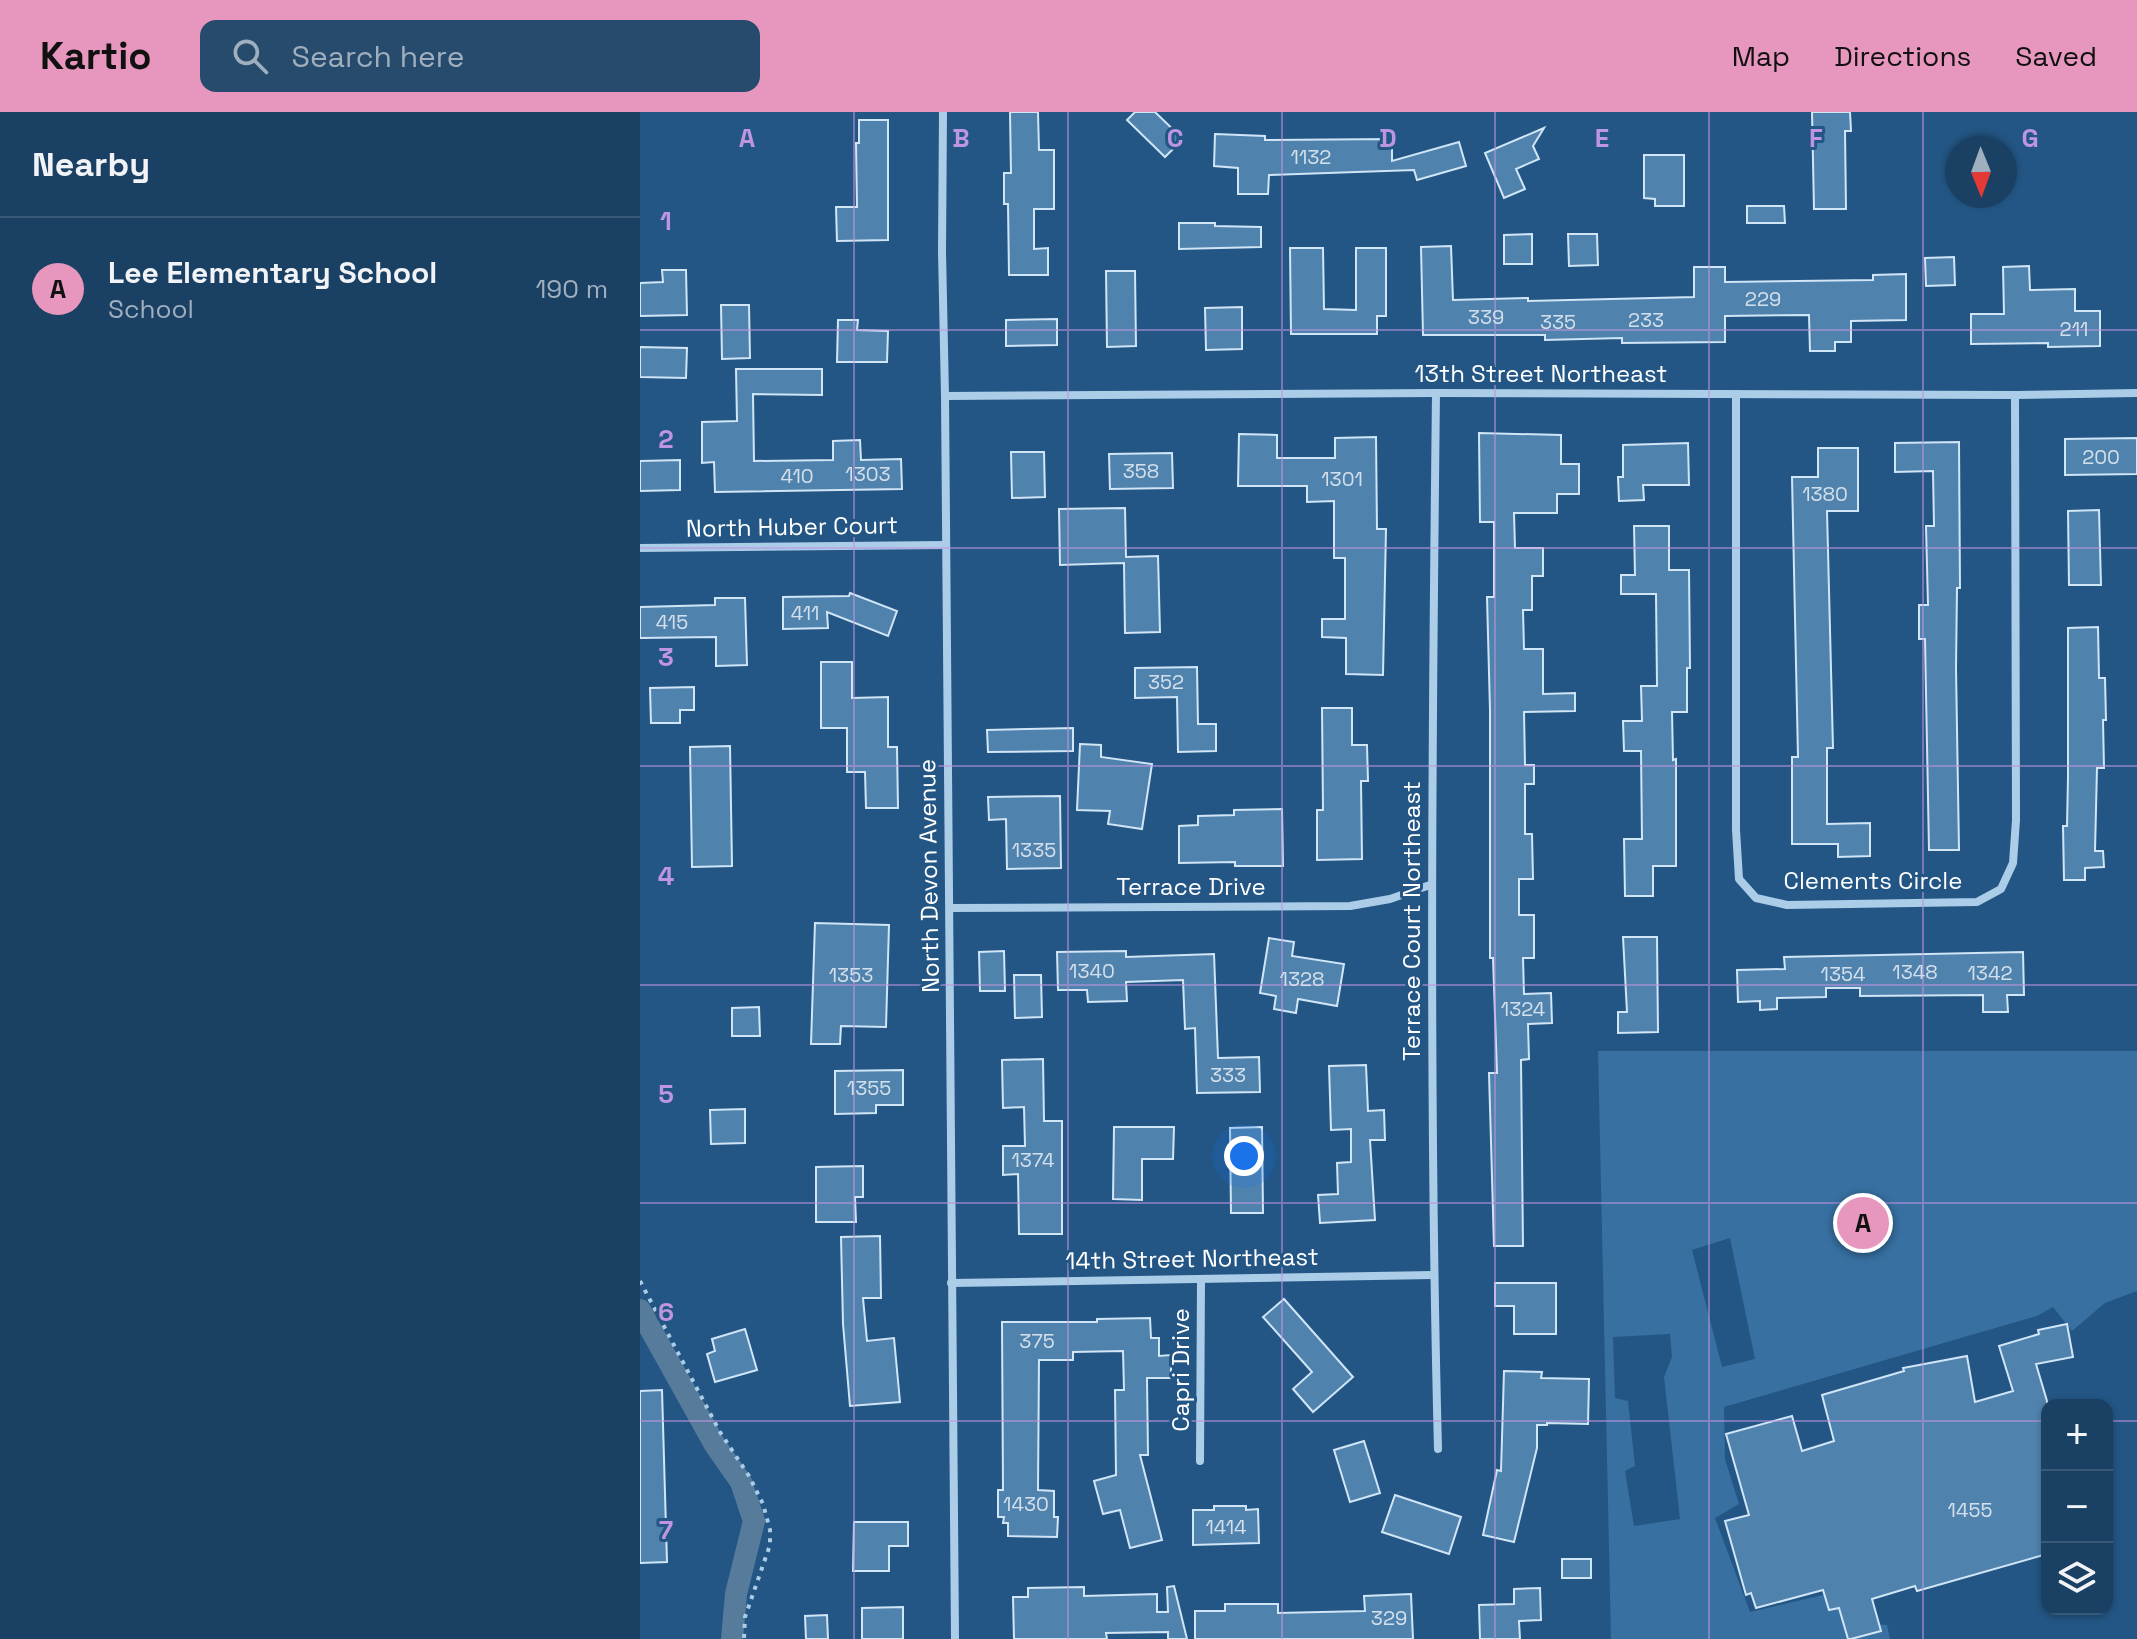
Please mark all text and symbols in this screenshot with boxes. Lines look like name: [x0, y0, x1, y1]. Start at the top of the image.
search box: [200, 20, 760, 92]
text: Kartio: [40, 32, 152, 80]
icon: search: [228, 34, 272, 78]
text: Search here: [292, 37, 464, 76]
text: Map: [1732, 38, 1790, 74]
text: Directions: [1834, 38, 1971, 74]
text: Saved: [2015, 38, 2097, 74]
text: A: [739, 121, 756, 155]
text: B: [952, 121, 970, 155]
text: C: [1167, 121, 1183, 155]
text: D: [1379, 121, 1397, 155]
text: E: [1595, 121, 1609, 155]
text: F: [1809, 121, 1823, 155]
text: G: [2021, 121, 2039, 155]
north arrow: [1945, 136, 2017, 208]
text: Nearby: [32, 143, 150, 186]
house number: 1132: [1291, 144, 1331, 170]
text: 1: [660, 204, 672, 238]
text: Lee Elementary School: [108, 253, 437, 292]
text: A: [50, 272, 66, 306]
text: 190 m: [536, 272, 608, 306]
house number: 229: [1745, 286, 1781, 312]
text: School: [108, 292, 194, 326]
house number: 339: [1468, 304, 1504, 330]
house number: 233: [1628, 307, 1664, 333]
house number: 335: [1540, 309, 1576, 335]
house number: 211: [2060, 316, 2088, 342]
street label: 13th Street Northeast: [1415, 358, 1667, 389]
text: 2: [658, 422, 674, 456]
house number: 200: [2082, 444, 2120, 470]
house number: 358: [1123, 458, 1159, 484]
house number: 1303: [845, 461, 891, 487]
house number: 410: [780, 463, 814, 489]
house number: 1301: [1321, 466, 1363, 492]
house number: 1380: [1802, 481, 1848, 507]
street label: North Huber Court: [686, 509, 898, 544]
house number: 411: [791, 600, 819, 626]
house number: 415: [656, 609, 688, 635]
text: 3: [658, 640, 674, 674]
house number: 352: [1148, 669, 1184, 695]
street label: North Devon Avenue: [911, 759, 946, 993]
street label: Terrace Court Northeast: [1396, 781, 1427, 1061]
house number: 1335: [1012, 837, 1056, 863]
text: 4: [658, 859, 674, 893]
street label: Clements Circle: [1784, 865, 1962, 896]
street label: Terrace Drive: [1116, 871, 1266, 902]
house number: 1340: [1069, 958, 1115, 984]
house number: 1348: [1892, 959, 1938, 985]
house number: 1342: [1968, 960, 2013, 986]
house number: 1354: [1821, 961, 1865, 987]
house number: 1353: [829, 962, 873, 988]
house number: 1328: [1280, 966, 1324, 992]
house number: 1324: [1501, 996, 1545, 1022]
house number: 333: [1210, 1062, 1246, 1088]
house number: 1355: [847, 1075, 891, 1101]
text: 5: [658, 1077, 674, 1111]
your location: [1224, 1136, 1264, 1176]
house number: 1374: [1011, 1147, 1055, 1173]
pin: A: [1837, 1193, 1889, 1253]
street label: 14th Street Northeast: [1065, 1241, 1319, 1276]
text: 6: [658, 1295, 674, 1329]
street label: Capri Drive: [1165, 1308, 1196, 1432]
house number: 375: [1019, 1328, 1055, 1354]
map controls: [2041, 1399, 2113, 1615]
button: +: [2041, 1399, 2113, 1471]
button: −: [2041, 1471, 2113, 1543]
house number: 1430: [1003, 1491, 1049, 1517]
house number: 1455: [1948, 1497, 1992, 1523]
text: 7: [659, 1513, 673, 1547]
house number: 1414: [1205, 1514, 1247, 1540]
button: layers: [2041, 1543, 2113, 1615]
house number: 329: [1371, 1605, 1407, 1631]

